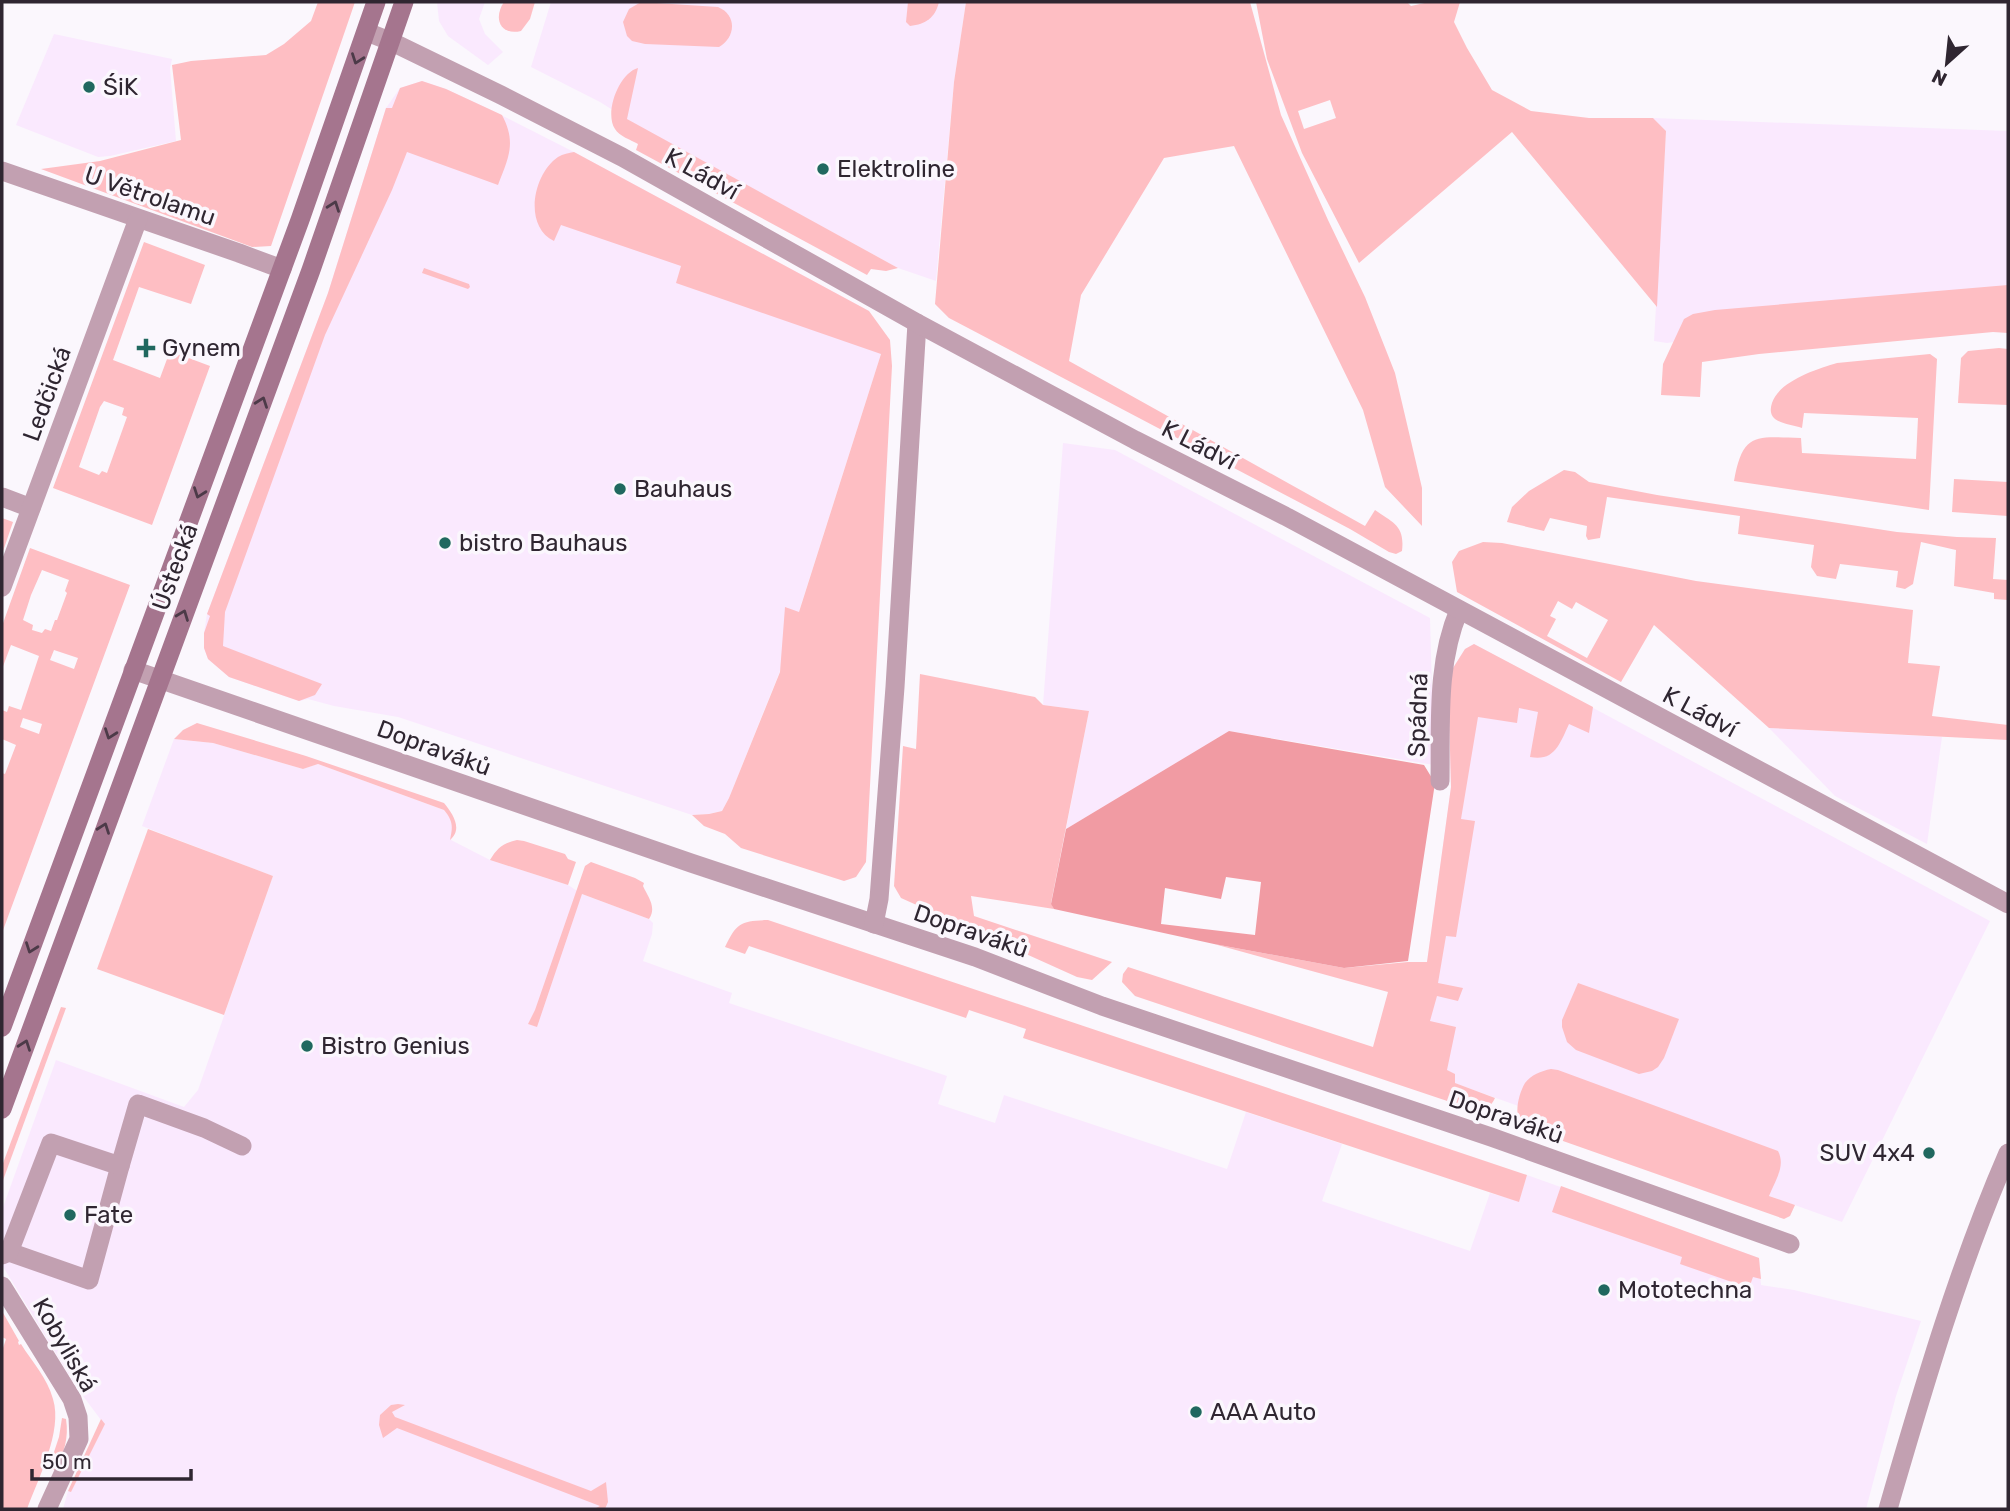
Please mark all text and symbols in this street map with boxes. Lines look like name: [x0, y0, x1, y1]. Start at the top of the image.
north arrow: [1912, 28, 1982, 98]
one-way arrow: [351, 53, 365, 65]
text: N: [1928, 64, 1951, 91]
place label: ŚiK: [103, 73, 139, 101]
marker: ŚiK: [81, 79, 97, 95]
street label: K Ládví: [660, 142, 745, 206]
place label: Elektroline: [837, 155, 955, 183]
street label: U Větrolamu: [81, 160, 219, 232]
marker: Elektroline: [815, 161, 831, 177]
one-way arrow: [326, 200, 340, 212]
place label: Gynem: [162, 334, 241, 362]
marker: Gynem: [136, 338, 156, 358]
street label: Ledčická: [17, 343, 77, 445]
one-way arrow: [254, 397, 268, 409]
street label: K Ládví: [1157, 414, 1242, 476]
place label: Bauhaus: [634, 475, 732, 503]
marker: Bauhaus: [612, 481, 628, 497]
one-way arrow: [193, 487, 207, 499]
street label: Ústecká: [146, 520, 204, 614]
place label: bistro Bauhaus: [459, 529, 628, 557]
marker: bistro Bauhaus: [437, 535, 453, 551]
one-way arrow: [175, 610, 189, 622]
street label: Spádná: [1403, 672, 1433, 758]
street label: K Ládví: [1658, 681, 1743, 744]
street label: Dopraváků: [373, 714, 495, 782]
one-way arrow: [104, 728, 118, 740]
one-way arrow: [96, 823, 110, 835]
street label: Dopraváků: [910, 898, 1032, 964]
one-way arrow: [25, 941, 39, 953]
place label: Bistro Genius: [321, 1032, 470, 1060]
marker: Bistro Genius: [299, 1038, 315, 1054]
one-way arrow: [17, 1040, 31, 1052]
street label: Dopraváků: [1445, 1084, 1567, 1150]
place label: SUV 4x4: [1820, 1139, 1915, 1167]
marker: SUV 4x4: [1921, 1145, 1937, 1161]
place label: Fate: [84, 1201, 133, 1229]
marker: Fate: [62, 1207, 78, 1223]
place label: Mototechna: [1618, 1276, 1752, 1304]
marker: Mototechna: [1596, 1282, 1612, 1298]
street label: Kobyliská: [27, 1293, 103, 1397]
place label: AAA Auto: [1210, 1398, 1316, 1426]
marker: AAA Auto: [1188, 1404, 1204, 1420]
scale bar: [32, 1438, 191, 1482]
text: 50 m: [42, 1449, 92, 1474]

